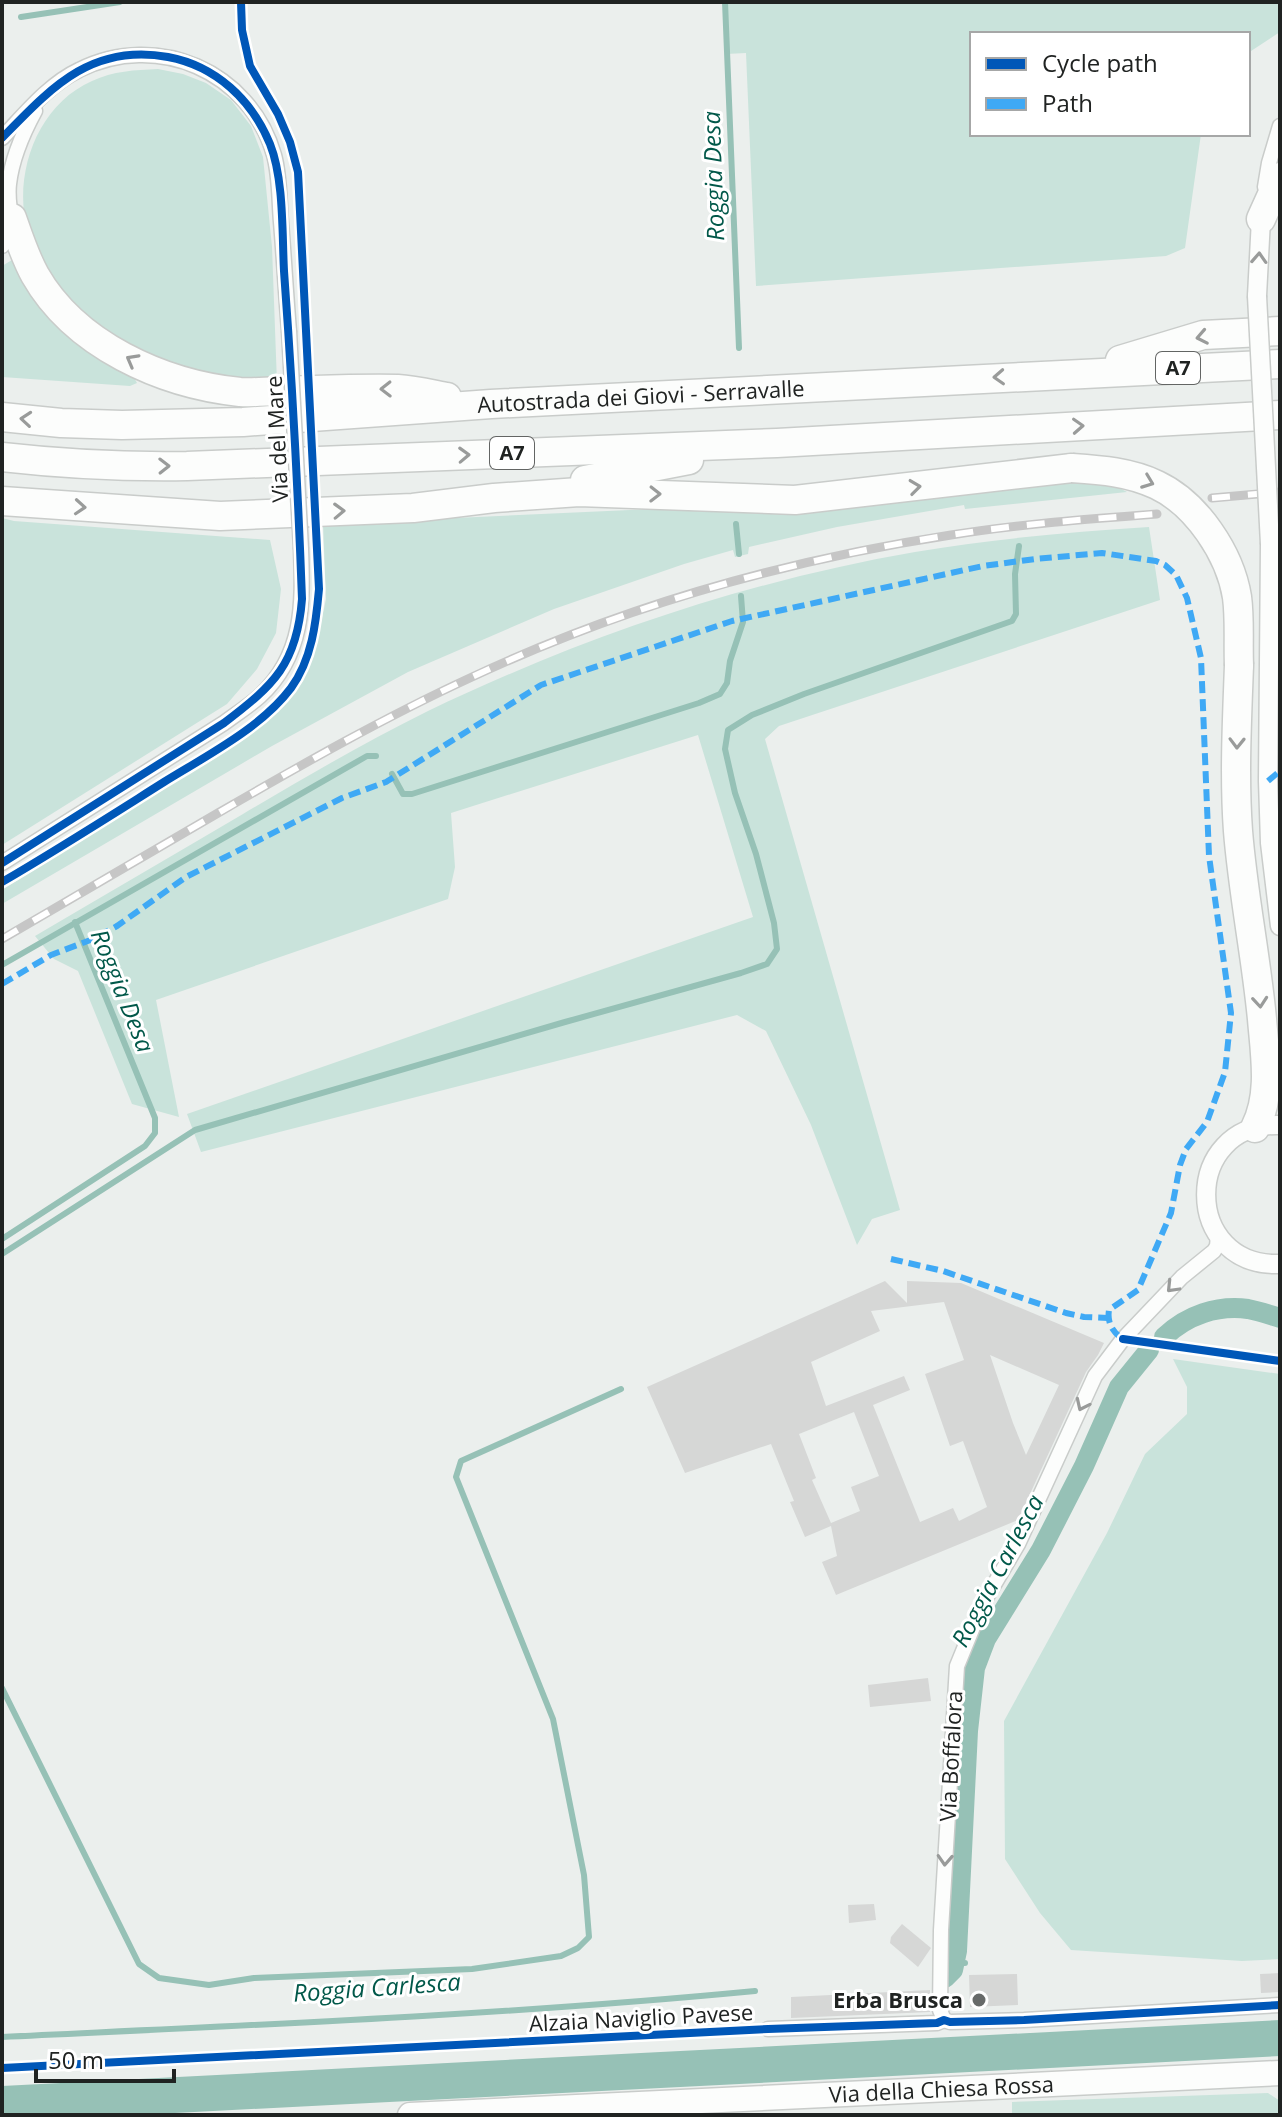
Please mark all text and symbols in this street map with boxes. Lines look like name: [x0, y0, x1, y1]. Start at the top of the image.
legend: [970, 32, 1250, 136]
text: Cycle path: [1042, 46, 1158, 79]
text: Path: [1042, 86, 1093, 119]
water label: Roggia Desa: [694, 110, 731, 242]
one-way arrow: [1250, 251, 1267, 264]
one-way arrow: [1196, 328, 1209, 345]
road number: A7: [1156, 352, 1200, 384]
one-way arrow: [126, 354, 140, 370]
one-way arrow: [992, 369, 1005, 386]
street label: Autostrada dei Giovi - Serravalle: [476, 372, 805, 419]
street label: Via del Mare: [258, 375, 294, 503]
one-way arrow: [379, 381, 392, 398]
one-way arrow: [19, 411, 32, 428]
one-way arrow: [1072, 418, 1085, 435]
road number: A7: [490, 437, 534, 469]
one-way arrow: [458, 446, 471, 463]
one-way arrow: [158, 457, 171, 475]
one-way arrow: [1140, 472, 1154, 489]
one-way arrow: [908, 478, 921, 495]
one-way arrow: [650, 485, 662, 502]
one-way arrow: [74, 498, 87, 515]
one-way arrow: [333, 503, 346, 520]
one-way arrow: [1228, 737, 1246, 750]
water label: Roggia Desa: [84, 924, 163, 1057]
one-way arrow: [1252, 996, 1269, 1009]
one-way arrow: [1168, 1278, 1182, 1293]
one-way arrow: [1076, 1396, 1092, 1411]
water label: Roggia Carlesca: [943, 1488, 1051, 1652]
street label: Via Boffalora: [932, 1690, 968, 1822]
one-way arrow: [937, 1854, 954, 1867]
water label: Roggia Carlesca: [292, 1964, 462, 2009]
place label: Erba Brusca: [833, 1984, 963, 2014]
marker: Erba Brusca: [970, 1991, 988, 2009]
street label: Alzaia Naviglio Pavese: [528, 1996, 754, 2038]
scale bar: [36, 2033, 174, 2083]
text: 50 m: [48, 2043, 104, 2076]
street label: Via della Chiesa Rossa: [828, 2068, 1055, 2109]

